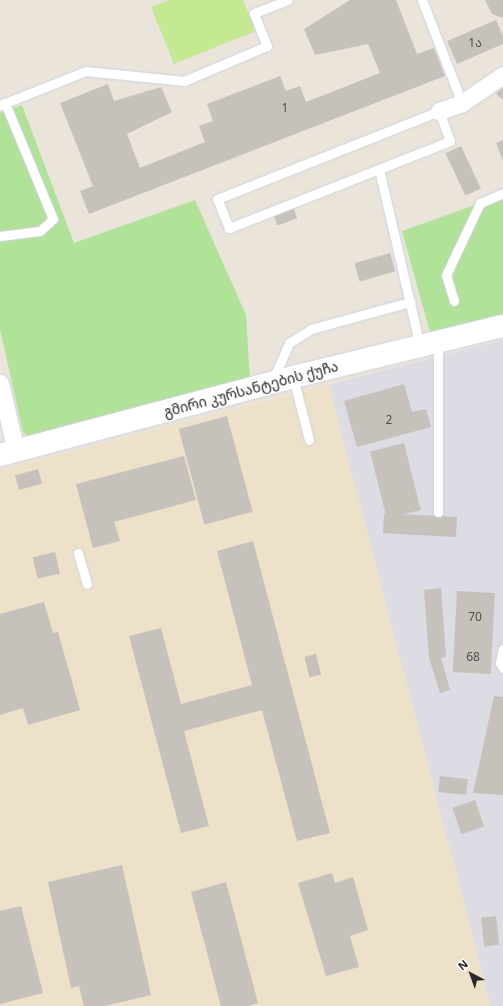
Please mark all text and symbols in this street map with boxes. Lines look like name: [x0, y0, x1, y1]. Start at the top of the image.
house number: 1ა: [468, 36, 482, 50]
house number: 1: [282, 101, 288, 115]
street label: გმირი კურსანტების ქუჩა: [162, 358, 340, 420]
house number: 2: [386, 413, 392, 427]
house number: 70: [468, 610, 482, 624]
house number: 68: [466, 650, 480, 664]
north arrow: [451, 954, 491, 994]
text: N: [454, 956, 471, 973]

